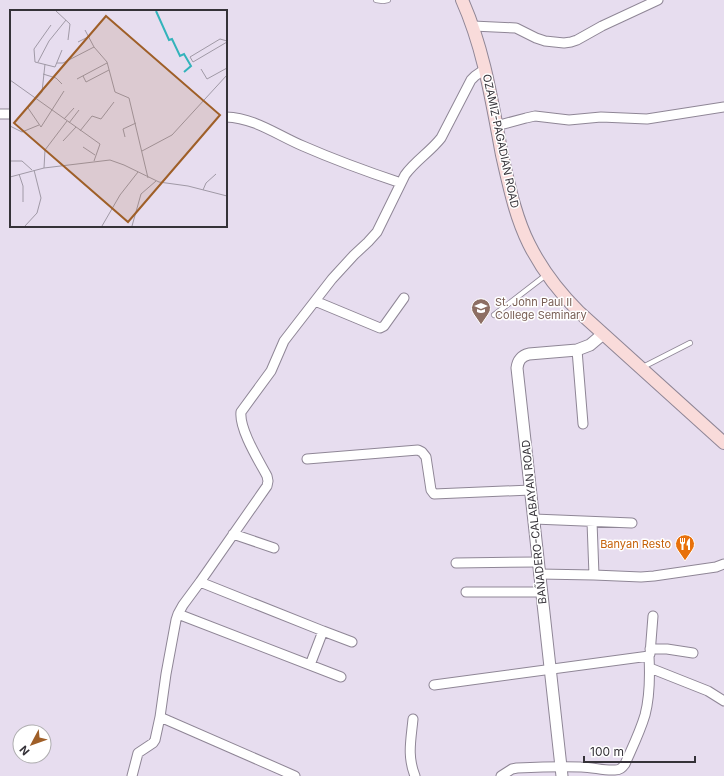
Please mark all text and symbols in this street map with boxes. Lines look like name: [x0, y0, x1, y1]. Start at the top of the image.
inset map: [10, 10, 227, 227]
street label: OZAMIZ-PAGADIAN ROAD: [480, 73, 522, 209]
place label: St. John Paul II College Seminary: [495, 295, 587, 322]
school or university icon: St. John Paul II College Seminary: [470, 297, 492, 325]
street label: BAÑADERO-CALABAYAN ROAD: [518, 439, 550, 605]
restaurant icon: Banyan Resto: [674, 533, 696, 561]
place label: Banyan Resto: [600, 537, 671, 551]
north arrow: [12, 724, 52, 764]
scale bar: [584, 738, 695, 764]
text: N: [16, 743, 32, 758]
text: 100 m: [590, 744, 624, 759]

